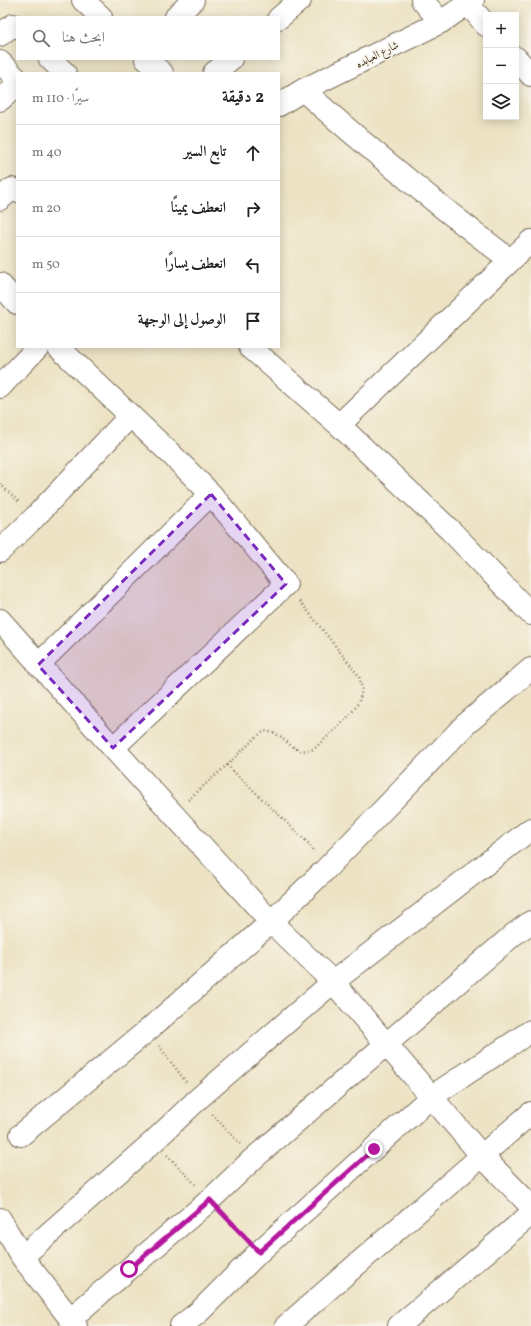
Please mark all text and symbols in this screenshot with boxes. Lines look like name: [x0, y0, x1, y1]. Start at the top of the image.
map controls: [483, 12, 519, 120]
button: +: [483, 12, 519, 48]
search box: [16, 16, 280, 60]
icon: search: [30, 27, 52, 49]
text: ابحث هنا: [62, 28, 105, 49]
street label: شارع العبابده: [354, 38, 402, 73]
button: −: [483, 48, 519, 84]
button: layers: [483, 84, 519, 120]
text: 2 دقيقة: [222, 86, 264, 109]
text: سيرًا · 110 m: [32, 90, 89, 108]
text: تابع السير: [184, 142, 226, 163]
icon: ahead: [242, 142, 264, 164]
text: 40 m: [32, 144, 61, 162]
text: انعطف يمينًا: [171, 198, 226, 219]
icon: right: [242, 198, 264, 220]
text: 20 m: [32, 200, 61, 218]
text: انعطف يسارًا: [165, 254, 226, 275]
icon: left: [242, 254, 264, 276]
text: 50 m: [32, 256, 60, 274]
text: الوصول إلى الوجهة: [138, 310, 226, 331]
icon: arrive: [242, 310, 264, 332]
route end: [365, 1140, 383, 1158]
route start: [120, 1260, 138, 1278]

